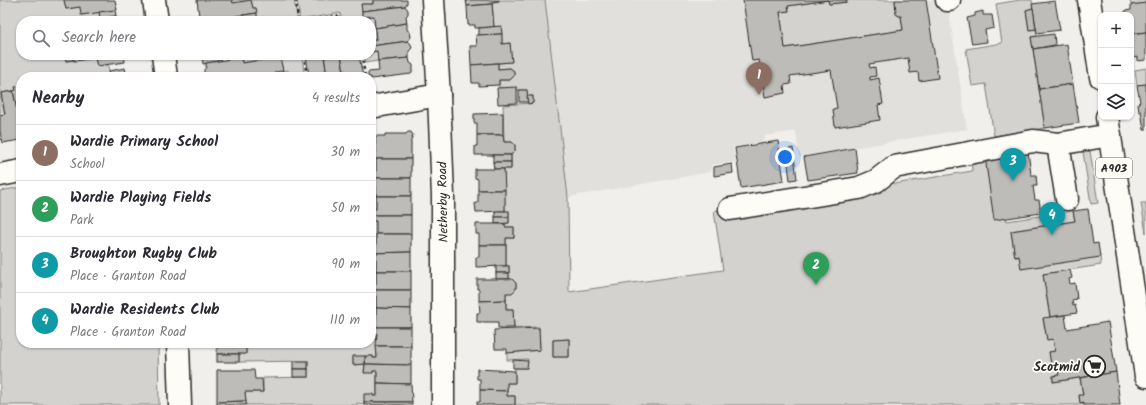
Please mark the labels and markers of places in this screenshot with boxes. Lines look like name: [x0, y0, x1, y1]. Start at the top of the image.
pin: 1: [746, 62, 772, 95]
pin: 3: [1000, 148, 1026, 181]
pin: 4: [1039, 202, 1065, 235]
pin: 2: [803, 252, 829, 285]
supermarket icon: Scotmid: [1082, 353, 1108, 379]
place label: Scotmid: [1034, 357, 1081, 378]

